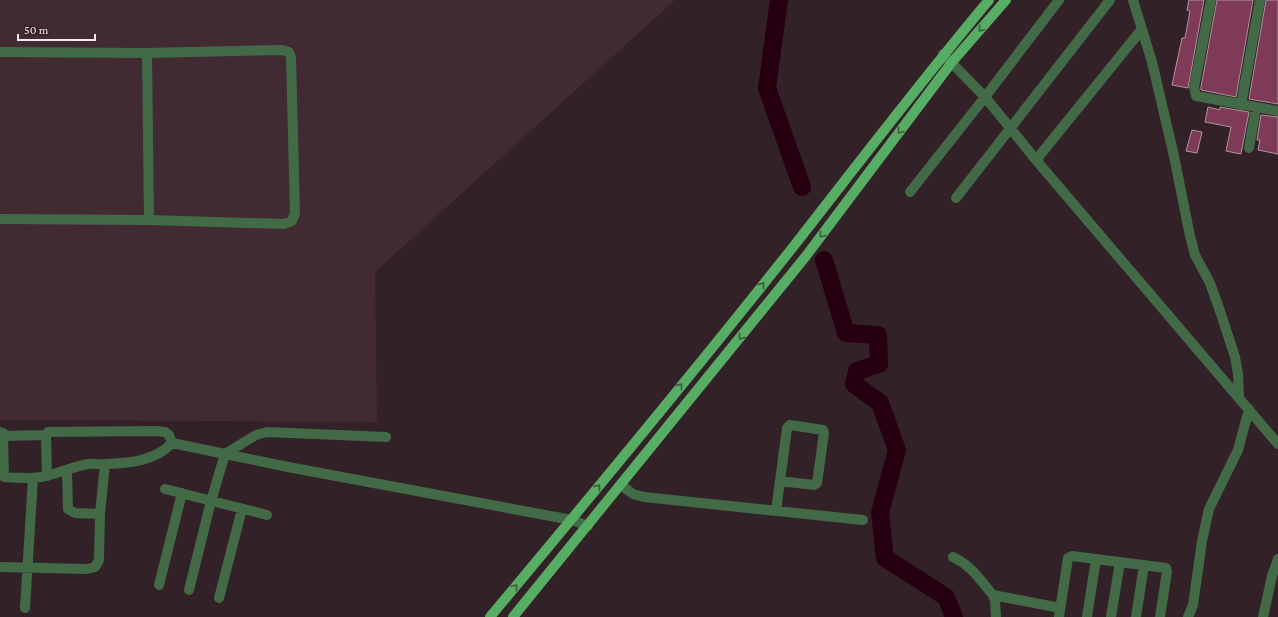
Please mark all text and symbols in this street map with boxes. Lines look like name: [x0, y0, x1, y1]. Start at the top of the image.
scale bar: [18, 16, 95, 42]
text: 50 m: [24, 23, 49, 37]
one-way arrow: [978, 25, 985, 32]
one-way arrow: [898, 127, 905, 134]
one-way arrow: [819, 231, 827, 238]
one-way arrow: [757, 282, 764, 289]
one-way arrow: [739, 332, 746, 339]
one-way arrow: [675, 383, 682, 390]
one-way arrow: [594, 484, 601, 491]
one-way arrow: [511, 584, 518, 592]

